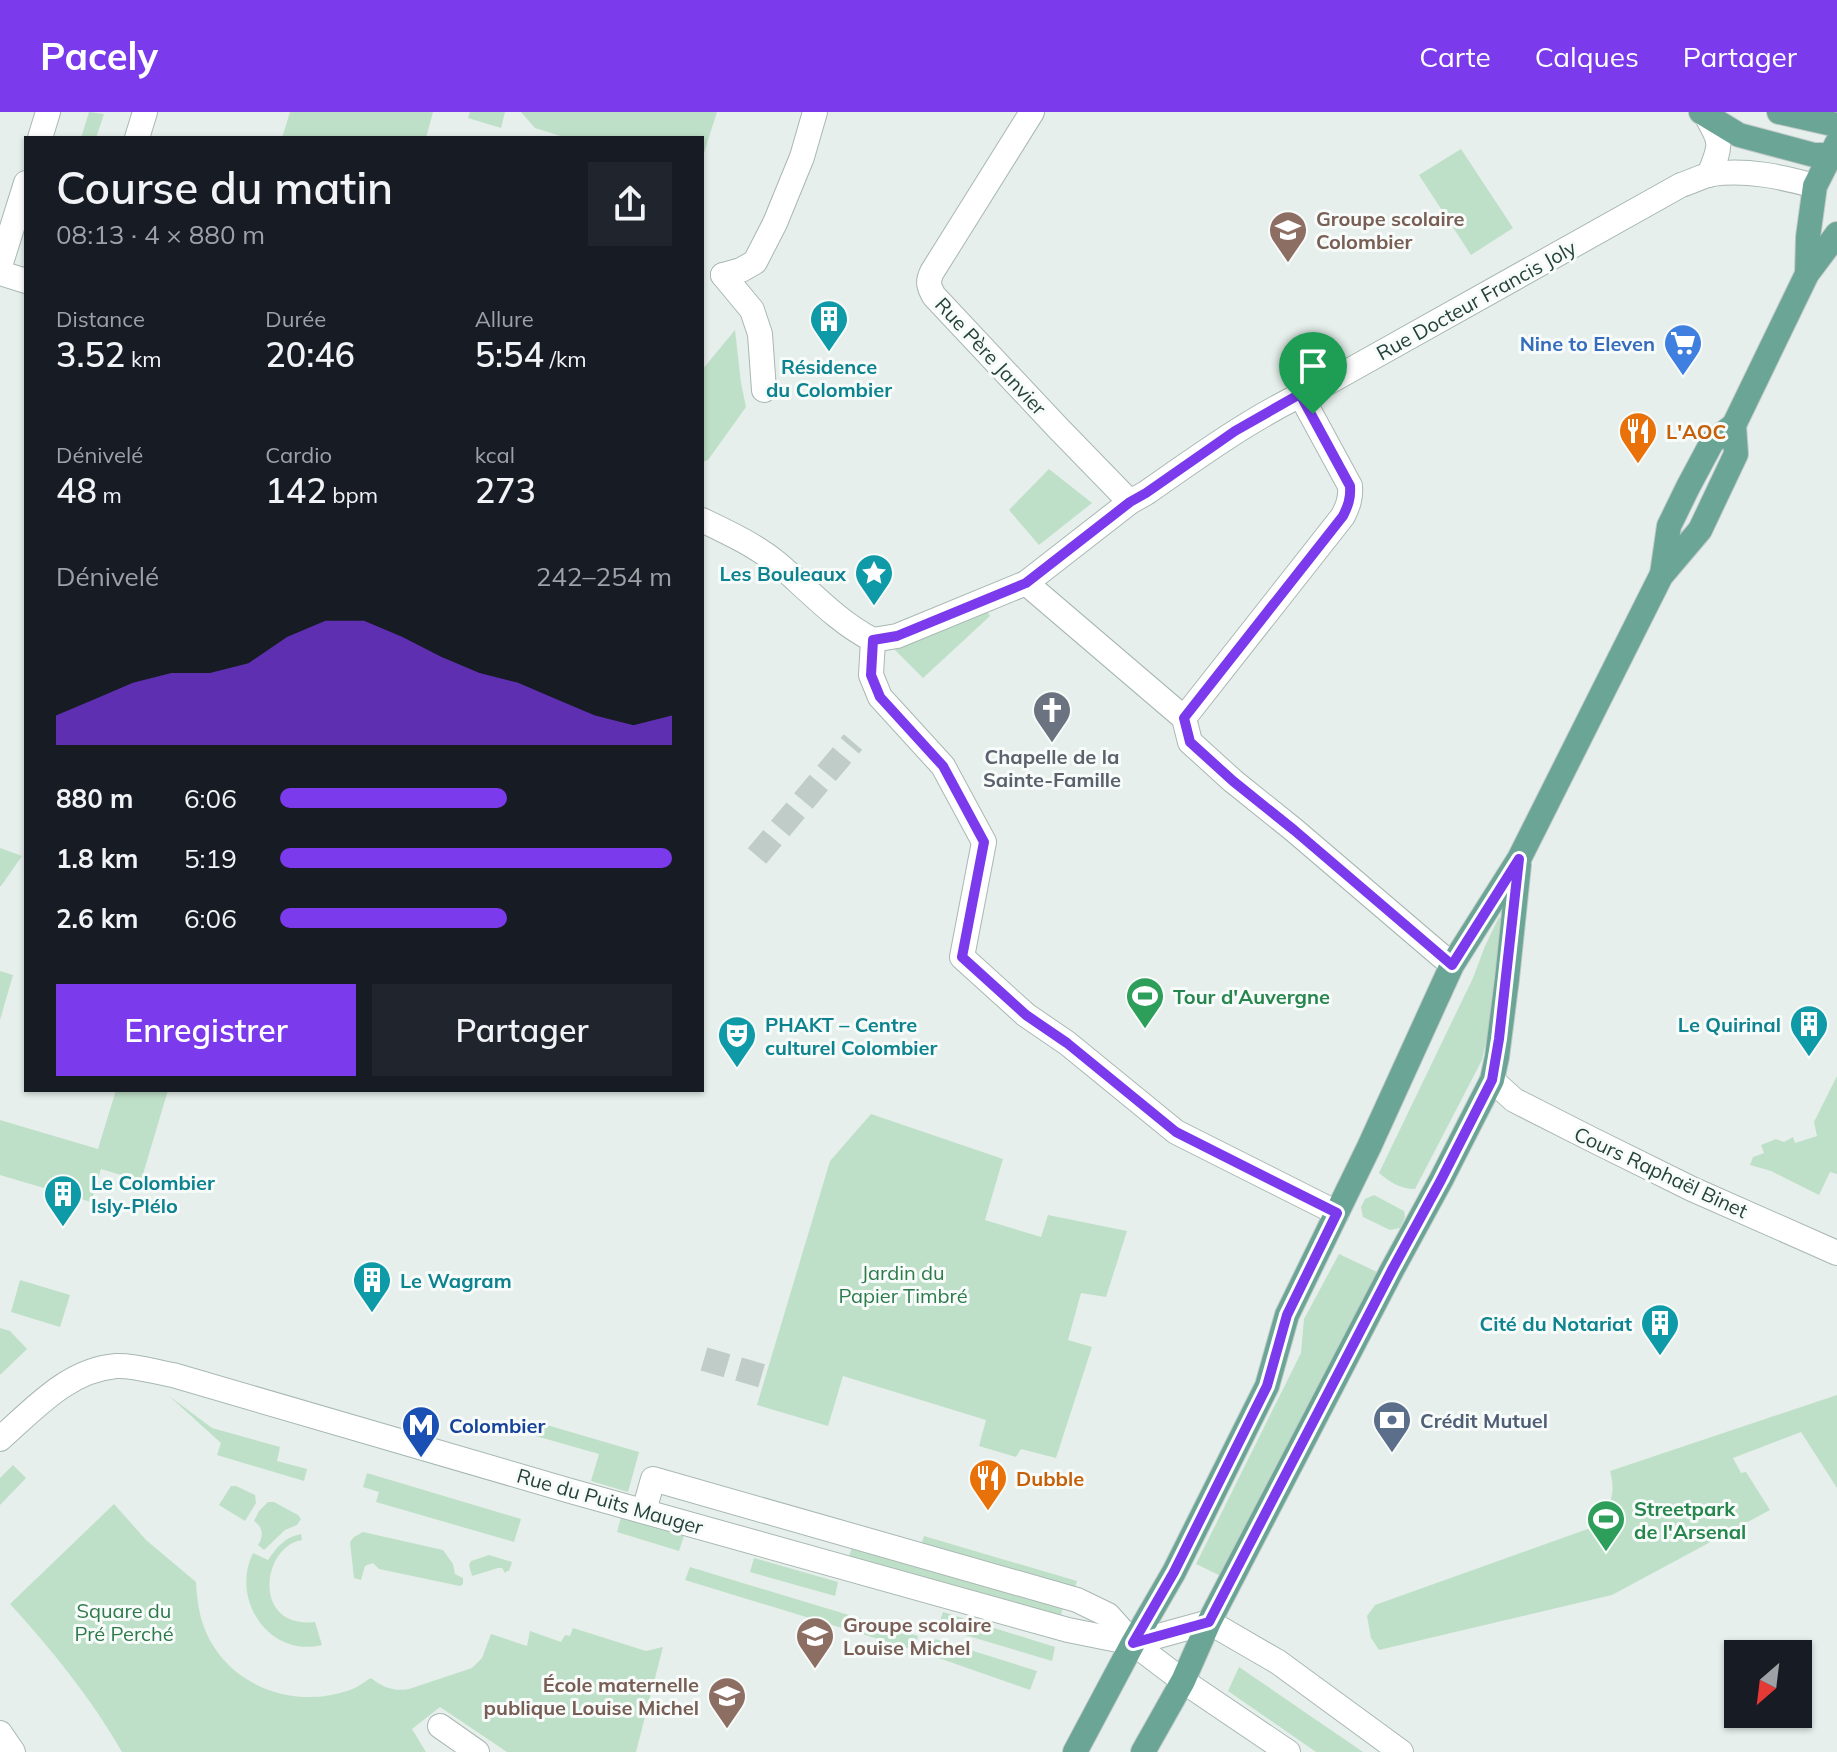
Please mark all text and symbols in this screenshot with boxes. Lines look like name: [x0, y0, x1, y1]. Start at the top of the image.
text: Pacely: [40, 32, 158, 80]
text: Carte: [1419, 39, 1491, 74]
text: Calques: [1535, 39, 1639, 74]
text: Partager: [1683, 39, 1797, 74]
text: Course du matin: [56, 160, 393, 215]
button: share: [588, 162, 672, 246]
place label: Groupe scolaire Colombier: [1316, 206, 1464, 254]
school or university icon: Groupe scolaire Colombier: [1267, 209, 1309, 264]
text: 08:13 · 4 × 880 m: [56, 218, 265, 251]
street label: Rue Docteur Francis Joly: [1372, 234, 1581, 365]
street label: Rue Père Janvier: [930, 292, 1052, 421]
building icon: Résidence du Colombier: [808, 298, 850, 353]
text: Distance: [56, 305, 145, 333]
text: Durée: [265, 305, 326, 333]
text: Allure: [475, 305, 534, 333]
supermarket icon: Nine to Eleven: [1662, 322, 1704, 377]
place label: Nine to Eleven: [1520, 331, 1655, 356]
pin: [1279, 332, 1347, 414]
text: 3.52: [56, 333, 125, 376]
text: 20:46: [265, 333, 355, 376]
text: 5:54: [475, 333, 544, 376]
icon: arrive: [1291, 344, 1335, 388]
text: km: [125, 345, 162, 373]
text: /km: [544, 345, 587, 373]
place label: Résidence du Colombier: [766, 354, 892, 402]
restaurant icon: L'AOC: [1617, 410, 1659, 465]
place label: L'AOC: [1666, 419, 1726, 444]
text: Dénivelé: [56, 441, 143, 469]
text: Cardio: [265, 441, 332, 469]
text: kcal: [475, 441, 515, 469]
text: 48: [56, 469, 97, 512]
text: 142: [265, 469, 327, 512]
text: 273: [475, 469, 536, 512]
text: m: [97, 481, 122, 509]
text: bpm: [327, 481, 378, 509]
place icon: Les Bouleaux: [853, 552, 895, 607]
text: Dénivelé: [56, 560, 159, 593]
text: 242–254 m: [536, 560, 672, 593]
place label: Les Bouleaux: [719, 561, 847, 586]
church icon: Chapelle de la Sainte-Famille: [1031, 689, 1073, 744]
place label: Chapelle de la Sainte-Famille: [983, 744, 1121, 792]
text: 880 m: [56, 782, 133, 815]
text: 6:06: [184, 782, 237, 815]
text: 1.8 km: [56, 842, 139, 875]
text: 5:19: [184, 842, 237, 875]
text: 2.6 km: [56, 902, 139, 935]
text: 6:06: [184, 902, 237, 935]
sports icon: Tour d'Auvergne: [1124, 975, 1166, 1030]
button: Enregistrer: [56, 984, 356, 1076]
button: Partager: [372, 984, 672, 1076]
place label: Tour d'Auvergne: [1173, 984, 1330, 1009]
building icon: Le Quirinal: [1788, 1003, 1830, 1058]
place label: PHAKT – Centre culturel Colombier: [765, 1012, 938, 1060]
place label: Le Quirinal: [1678, 1012, 1781, 1037]
theatre icon: PHAKT – Centre culturel Colombier: [716, 1014, 758, 1069]
street label: Cours Raphaël Binet: [1570, 1121, 1752, 1223]
place label: Le Colombier Isly-Plélo: [91, 1170, 215, 1218]
building icon: Le Colombier Isly-Plélo: [42, 1173, 84, 1228]
building icon: Le Wagram: [351, 1259, 393, 1314]
park label: Jardin du Papier Timbré: [838, 1260, 968, 1308]
place label: Le Wagram: [400, 1268, 512, 1293]
building icon: Cité du Notariat: [1639, 1302, 1681, 1357]
place label: Cité du Notariat: [1479, 1311, 1632, 1336]
bank icon: Crédit Mutuel: [1371, 1399, 1413, 1454]
metro station icon: Colombier: [400, 1404, 442, 1459]
place label: Crédit Mutuel: [1420, 1408, 1548, 1433]
place label: Colombier: [449, 1413, 545, 1438]
restaurant icon: Dubble: [967, 1457, 1009, 1512]
street label: Rue du Puits Mauger: [514, 1462, 707, 1540]
place label: Dubble: [1016, 1466, 1084, 1491]
place label: Streetpark de l'Arsenal: [1634, 1496, 1746, 1544]
sports icon: Streetpark de l'Arsenal: [1585, 1498, 1627, 1553]
park label: Square du Pré Perché: [74, 1598, 174, 1646]
place label: Groupe scolaire Louise Michel: [843, 1612, 991, 1660]
school or university icon: Groupe scolaire Louise Michel: [794, 1615, 836, 1670]
north arrow: [1724, 1640, 1812, 1728]
map controls: [1724, 1640, 1812, 1728]
place label: École maternelle publique Louise Michel: [484, 1672, 699, 1720]
school or university icon: École maternelle publique Louise Michel: [706, 1675, 748, 1730]

